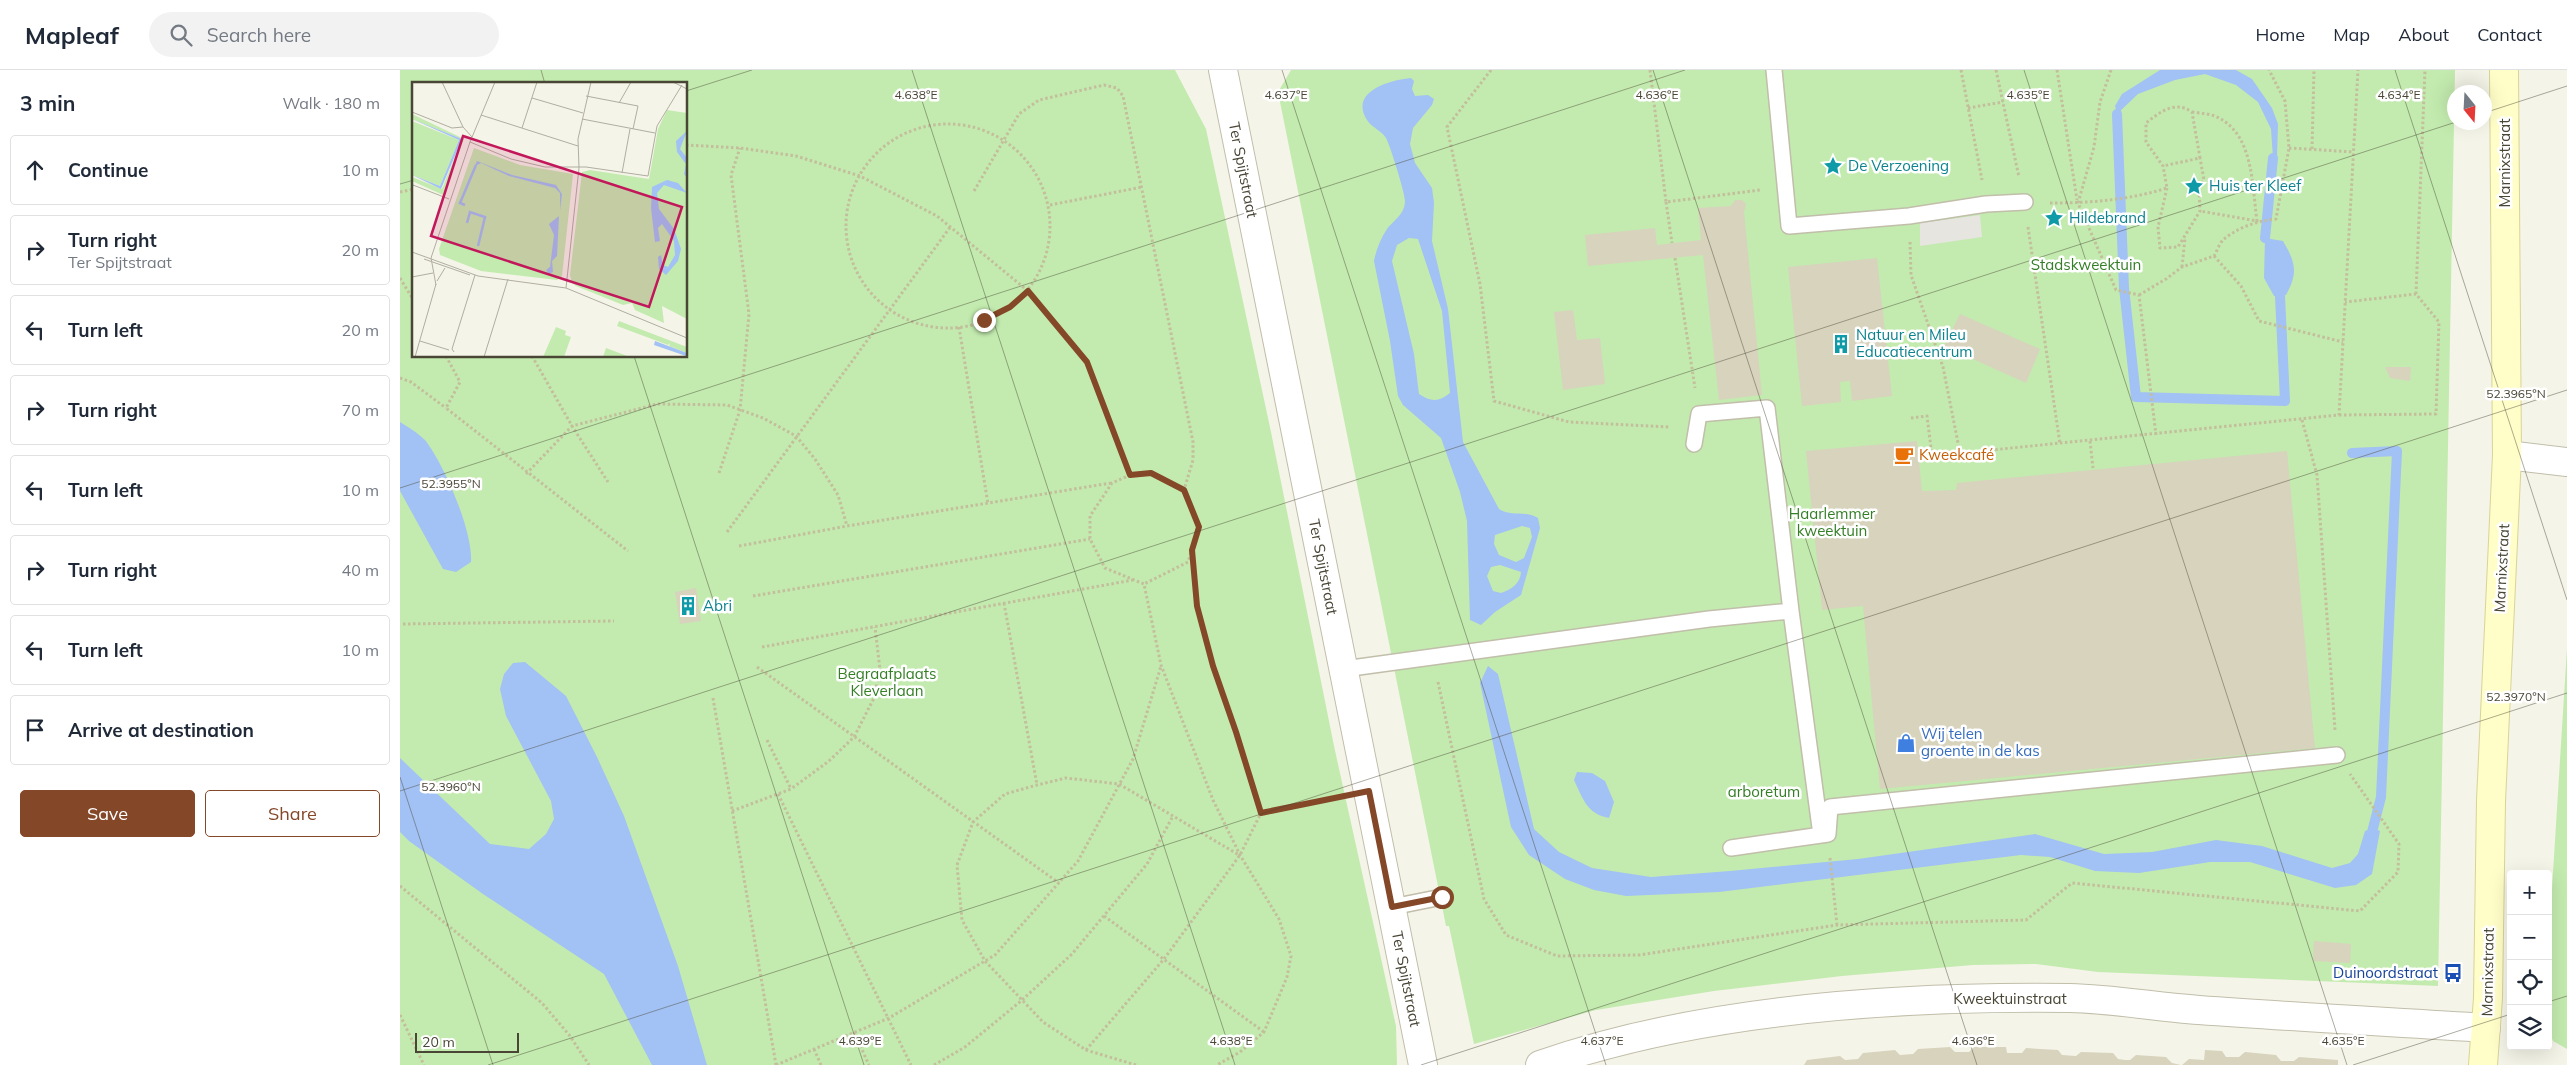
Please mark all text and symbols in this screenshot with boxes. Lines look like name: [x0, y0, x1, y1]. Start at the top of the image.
search box: [149, 12, 499, 57]
text: Mapleaf: [25, 20, 119, 50]
icon: search: [167, 21, 195, 49]
text: Search here: [207, 23, 311, 47]
text: Home: [2255, 23, 2305, 46]
text: Map: [2333, 23, 2370, 46]
text: About: [2398, 23, 2449, 46]
text: Contact: [2477, 23, 2542, 46]
inset map: [412, 82, 688, 358]
north arrow: [2447, 85, 2492, 130]
text: 4.638°E: [894, 87, 938, 102]
text: 4.637°E: [1264, 87, 1308, 102]
text: 4.636°E: [1635, 87, 1679, 102]
text: 4.635°E: [2006, 87, 2050, 102]
text: 4.634°E: [2377, 87, 2421, 102]
text: 3 min: [20, 90, 75, 116]
text: Walk · 180 m: [282, 93, 380, 113]
street label: Marnixstraat: [2495, 119, 2514, 207]
street label: Ter Spijtstraat: [1225, 120, 1262, 220]
place icon: De Verzoening: [1822, 155, 1844, 177]
icon: ahead: [21, 156, 49, 184]
place label: De Verzoening: [1848, 156, 1949, 175]
text: Continue: [68, 158, 148, 182]
text: 10 m: [342, 160, 379, 180]
place icon: Huis ter Kleef: [2183, 175, 2205, 197]
place label: Huis ter Kleef: [2209, 176, 2302, 195]
place icon: Hildebrand: [2043, 207, 2065, 229]
place label: Hildebrand: [2069, 208, 2146, 227]
text: Turn right: [68, 228, 157, 252]
icon: right: [21, 236, 49, 264]
text: 20 m: [342, 240, 379, 260]
text: Ter Spijtstraat: [68, 252, 172, 272]
park label: Stadskweektuin: [2031, 255, 2141, 274]
route end: [973, 309, 996, 332]
icon: left: [21, 316, 49, 344]
text: Turn left: [68, 318, 143, 342]
text: 20 m: [342, 320, 379, 340]
place label: Natuur en Mileu Educatiecentrum: [1856, 325, 1973, 361]
building icon: Natuur en Mileu Educatiecentrum: [1830, 333, 1852, 355]
text: 52.3965°N: [2486, 386, 2546, 401]
icon: right: [21, 396, 49, 424]
text: Turn right: [68, 398, 157, 422]
text: 70 m: [342, 400, 379, 420]
cafe icon: Kweekcafé: [1893, 444, 1915, 466]
place label: Kweekcafé: [1919, 445, 1994, 464]
icon: left: [21, 476, 49, 504]
text: 52.3955°N: [421, 476, 481, 491]
text: Turn left: [68, 478, 143, 502]
text: 10 m: [342, 480, 379, 500]
park label: Haarlemmer kweektuin: [1789, 504, 1876, 540]
street label: Ter Spijtstraat: [1305, 517, 1342, 617]
street label: Marnixstraat: [2490, 523, 2513, 613]
icon: right: [21, 556, 49, 584]
text: Turn right: [68, 558, 157, 582]
text: 40 m: [342, 560, 379, 580]
building icon: Abri: [677, 595, 699, 617]
place label: Abri: [703, 596, 732, 615]
icon: left: [21, 636, 49, 664]
text: Turn left: [68, 638, 143, 662]
text: 10 m: [342, 640, 379, 660]
park label: Begraafplaats Kleverlaan: [837, 664, 937, 700]
text: 52.3970°N: [2486, 689, 2546, 704]
icon: arrive: [21, 716, 49, 744]
text: Arrive at destination: [68, 718, 254, 742]
place label: Wij telen groente in de kas: [1921, 724, 2040, 760]
shop icon: Wij telen groente in de kas: [1895, 732, 1917, 754]
text: 52.3960°N: [421, 779, 481, 794]
park label: arboretum: [1728, 782, 1800, 801]
button: Save: [20, 790, 195, 837]
button: Share: [205, 790, 380, 837]
map controls: [2507, 870, 2552, 1050]
button: +: [2507, 870, 2552, 915]
route start: [1431, 886, 1454, 909]
button: −: [2507, 915, 2552, 960]
street label: Marnixstraat: [2477, 927, 2498, 1017]
street label: Ter Spijtstraat: [1388, 929, 1425, 1029]
button: locate: [2507, 960, 2552, 1005]
bus stop icon: Duinoordstraat: [2442, 962, 2464, 984]
place label: Duinoordstraat: [2333, 963, 2438, 982]
street label: Kweektuinstraat: [1953, 989, 2067, 1008]
button: layers: [2507, 1005, 2552, 1050]
scale bar: [415, 1030, 519, 1053]
text: 20 m: [422, 1033, 455, 1051]
text: 4.639°E: [838, 1033, 882, 1048]
text: 4.638°E: [1209, 1033, 1253, 1048]
text: 4.637°E: [1580, 1033, 1624, 1048]
text: 4.636°E: [1951, 1033, 1995, 1048]
text: 4.635°E: [2321, 1033, 2365, 1048]

